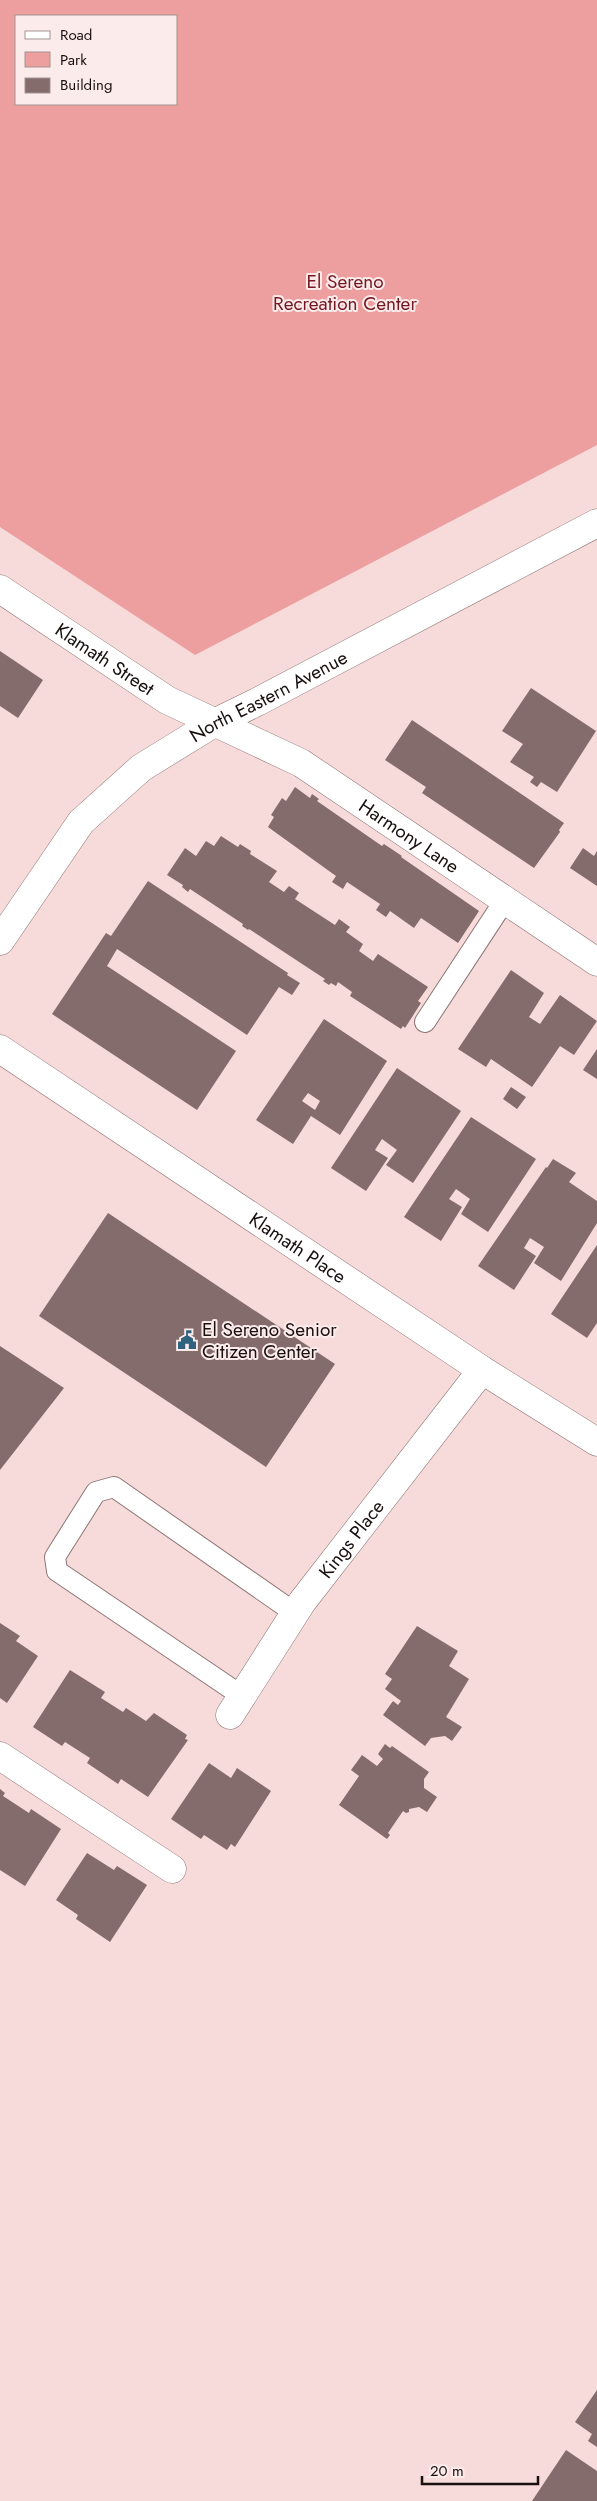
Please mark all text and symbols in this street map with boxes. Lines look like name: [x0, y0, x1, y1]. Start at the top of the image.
legend: [15, 15, 178, 105]
text: Road: [60, 24, 92, 46]
text: Park: [60, 49, 87, 71]
text: Building: [60, 74, 112, 96]
park label: El Sereno Recreation Center: [273, 268, 417, 317]
street label: Klamath Street: [50, 616, 160, 702]
street label: North Eastern Avenue: [184, 643, 352, 749]
street label: Harmony Lane: [354, 792, 465, 879]
street label: Klamath Place: [244, 1205, 352, 1290]
place label: El Sereno Senior Citizen Center: [202, 1316, 337, 1365]
public building icon: El Sereno Senior Citizen Center: [176, 1329, 198, 1351]
street label: Kings Place: [312, 1494, 390, 1584]
scale bar: [422, 2454, 538, 2486]
text: 20 m: [430, 2460, 464, 2482]

